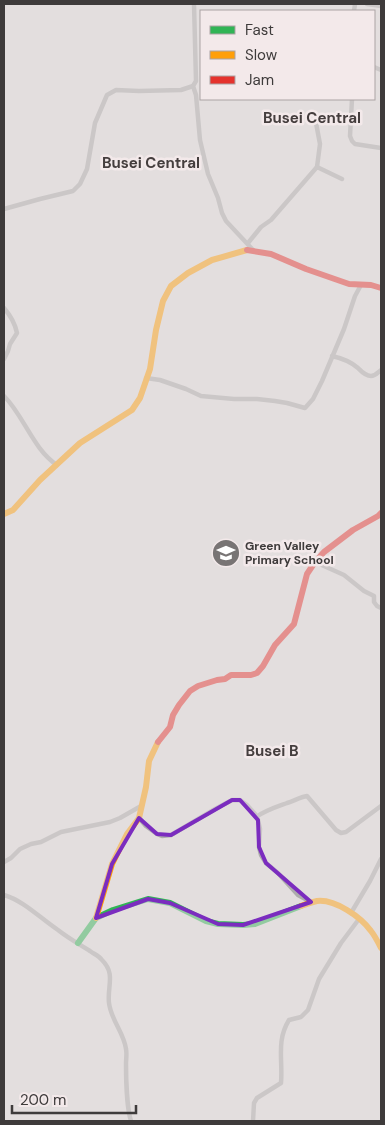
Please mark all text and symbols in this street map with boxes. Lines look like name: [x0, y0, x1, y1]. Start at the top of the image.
legend: [200, 10, 375, 100]
text: Fast: [245, 20, 274, 40]
text: Slow: [245, 45, 278, 65]
text: Jam: [245, 70, 274, 90]
district label: Busei Central: [263, 108, 361, 128]
district label: Busei Central: [102, 153, 200, 173]
school or university icon: Green Valley Primary School: [211, 538, 241, 568]
place label: Green Valley Primary School: [245, 538, 334, 568]
district label: Busei B: [245, 741, 299, 761]
scale bar: [12, 1082, 136, 1114]
text: 200 m: [20, 1090, 66, 1110]

